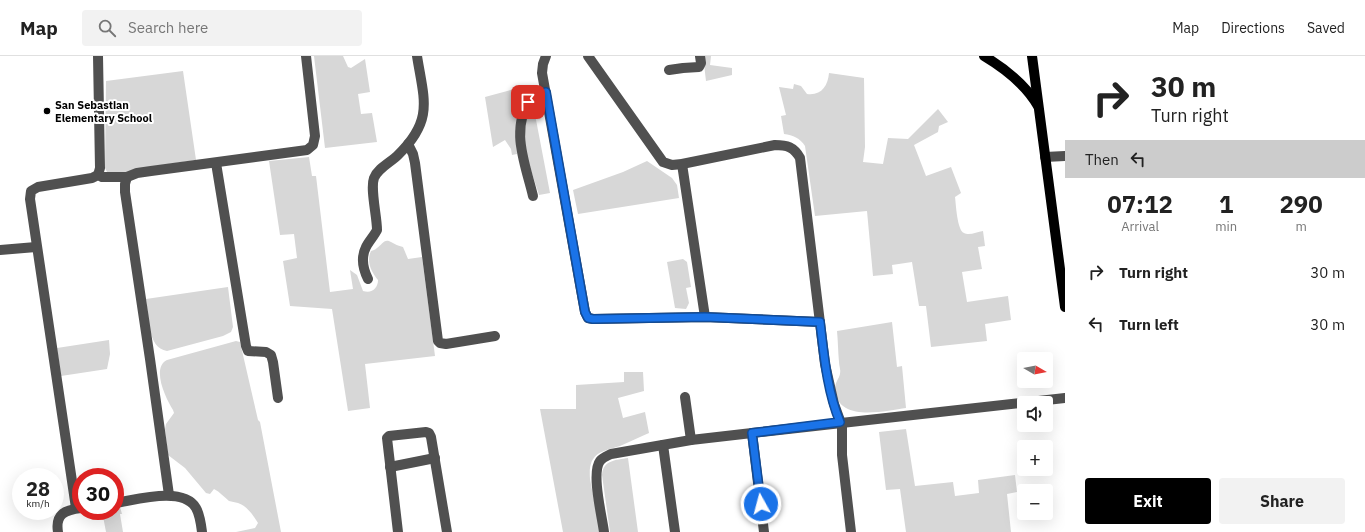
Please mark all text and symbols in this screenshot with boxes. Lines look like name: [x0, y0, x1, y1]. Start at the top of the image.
search box: [82, 10, 362, 46]
text: Map: [20, 16, 58, 40]
icon: search: [96, 17, 118, 39]
text: Search here: [128, 18, 208, 37]
text: Map: [1172, 19, 1199, 37]
text: Directions: [1221, 19, 1285, 37]
text: Saved: [1307, 19, 1345, 37]
text: 30 m: [1151, 68, 1216, 105]
icon: right: [1085, 72, 1137, 124]
pin: [511, 85, 545, 119]
icon: arrive: [517, 91, 539, 113]
place label: San Sebastian Elementary School: [55, 98, 153, 125]
text: Turn right: [1151, 104, 1229, 127]
marker: San Sebastian Elementary School: [42, 106, 52, 116]
icon: left: [1127, 148, 1149, 170]
text: Then: [1085, 150, 1119, 169]
text: 07:12: [1107, 188, 1173, 220]
text: 1: [1219, 188, 1233, 220]
text: 290: [1279, 188, 1323, 220]
text: Arrival: [1121, 218, 1159, 235]
text: min: [1215, 218, 1237, 235]
text: m: [1295, 218, 1307, 235]
icon: right: [1085, 261, 1107, 283]
text: Turn right: [1119, 263, 1188, 282]
text: 30 m: [1310, 263, 1345, 282]
icon: left: [1085, 313, 1107, 335]
text: Turn left: [1119, 315, 1179, 334]
text: 30 m: [1310, 315, 1345, 334]
north arrow: [1017, 352, 1053, 388]
map controls: [1017, 352, 1053, 520]
button: sound: [1017, 396, 1053, 432]
button: +: [1017, 440, 1053, 476]
speed limit sign: 30: [72, 468, 124, 520]
text: 28: [26, 475, 50, 502]
button: Exit: [1085, 478, 1211, 524]
button: Share: [1219, 478, 1345, 524]
position arrow: [740, 483, 782, 525]
button: −: [1017, 484, 1053, 520]
text: km/h: [26, 497, 50, 510]

